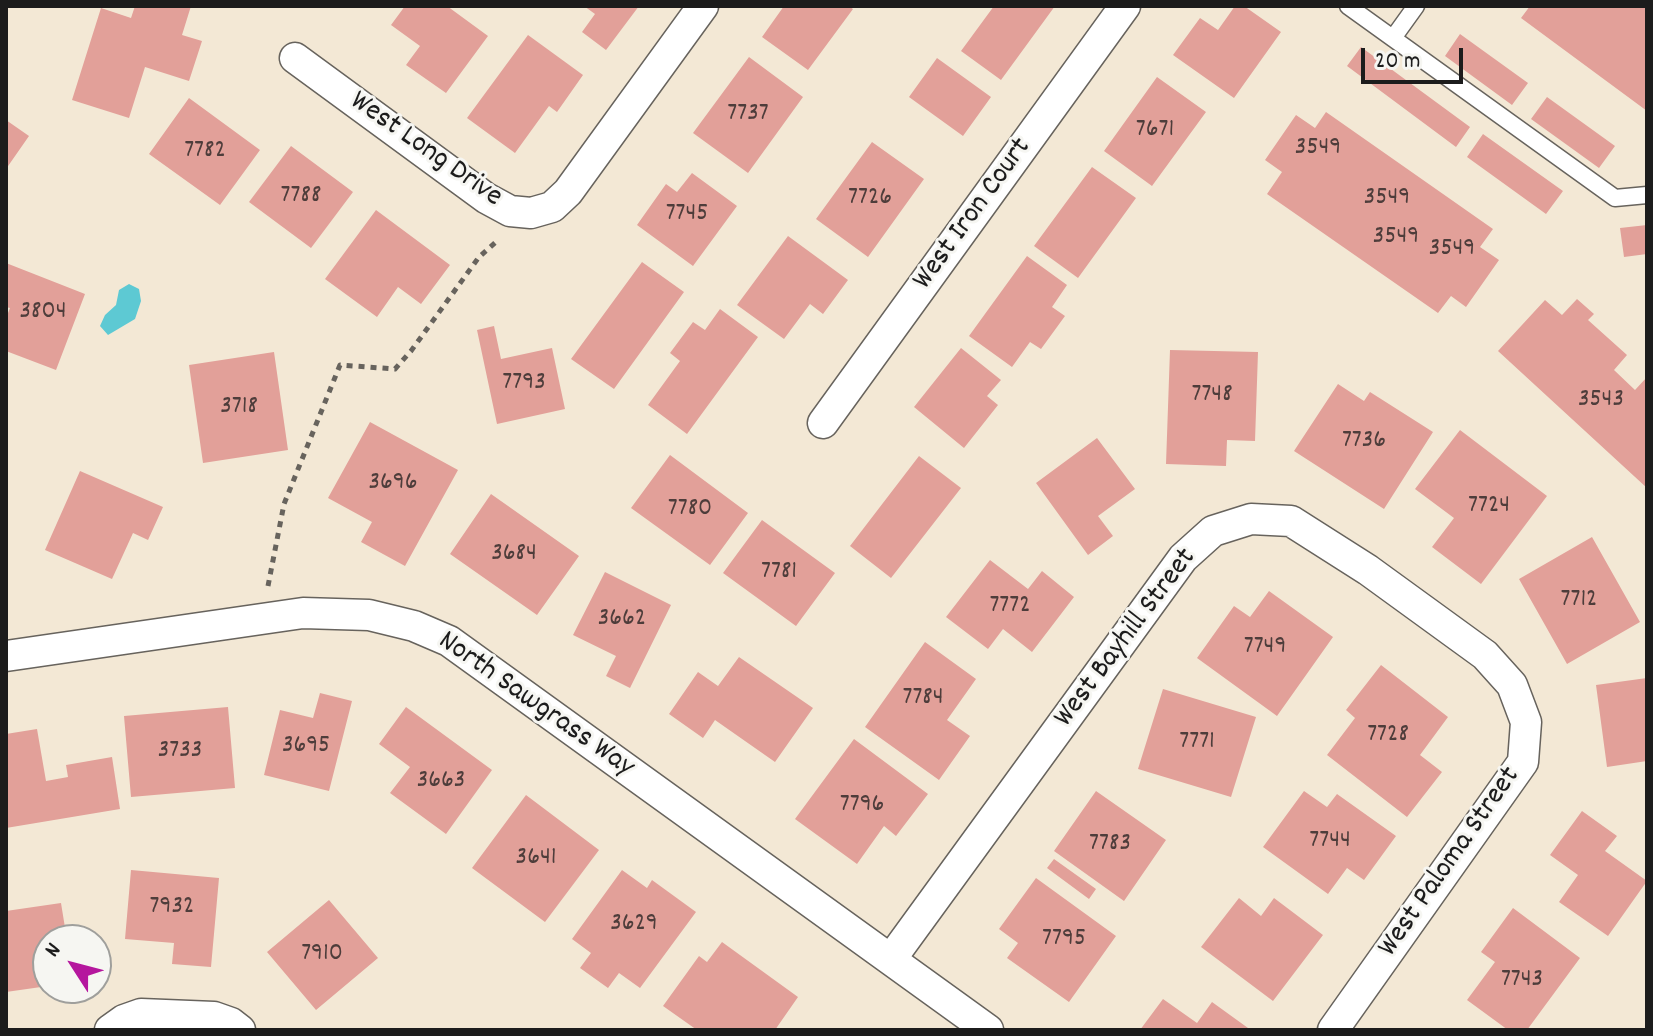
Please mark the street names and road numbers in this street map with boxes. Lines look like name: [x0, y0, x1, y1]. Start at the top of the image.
street label: West Long Drive: [342, 85, 508, 217]
street label: West Iron Court: [907, 132, 1041, 298]
street label: West Bayhill Street: [1048, 542, 1206, 736]
street label: North Sawgrass Way: [430, 625, 640, 787]
street label: West Paloma Street: [1372, 761, 1530, 965]

